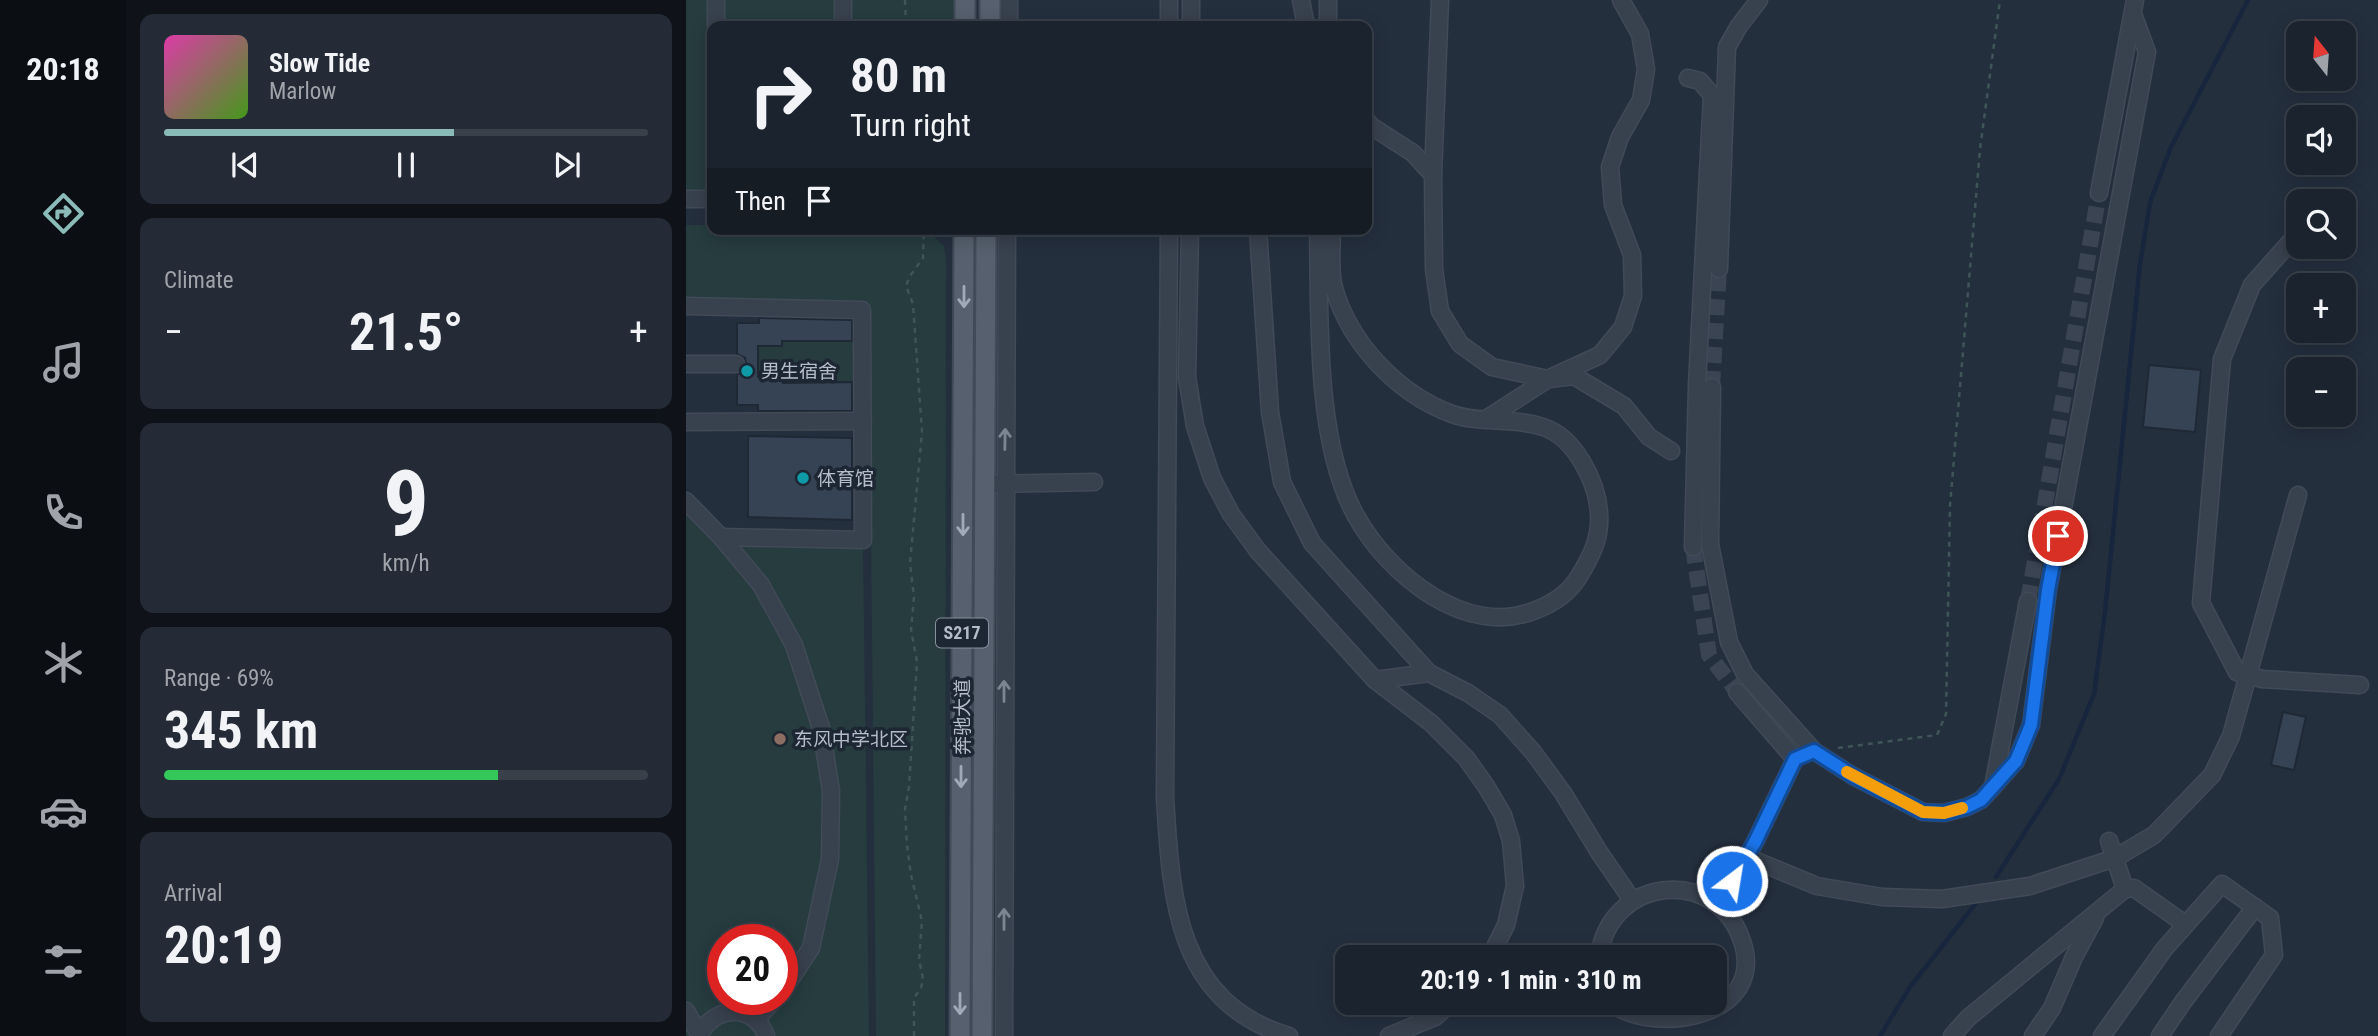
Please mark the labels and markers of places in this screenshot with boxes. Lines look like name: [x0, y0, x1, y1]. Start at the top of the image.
place label: 男生宿舍: [761, 360, 837, 383]
marker: 男生宿舍: [739, 363, 755, 379]
place label: 体育馆: [817, 467, 874, 490]
marker: 体育馆: [795, 470, 811, 486]
pin: [2028, 506, 2088, 566]
place label: 东风中学北区: [794, 728, 908, 751]
marker: 东风中学北区: [772, 731, 788, 747]

